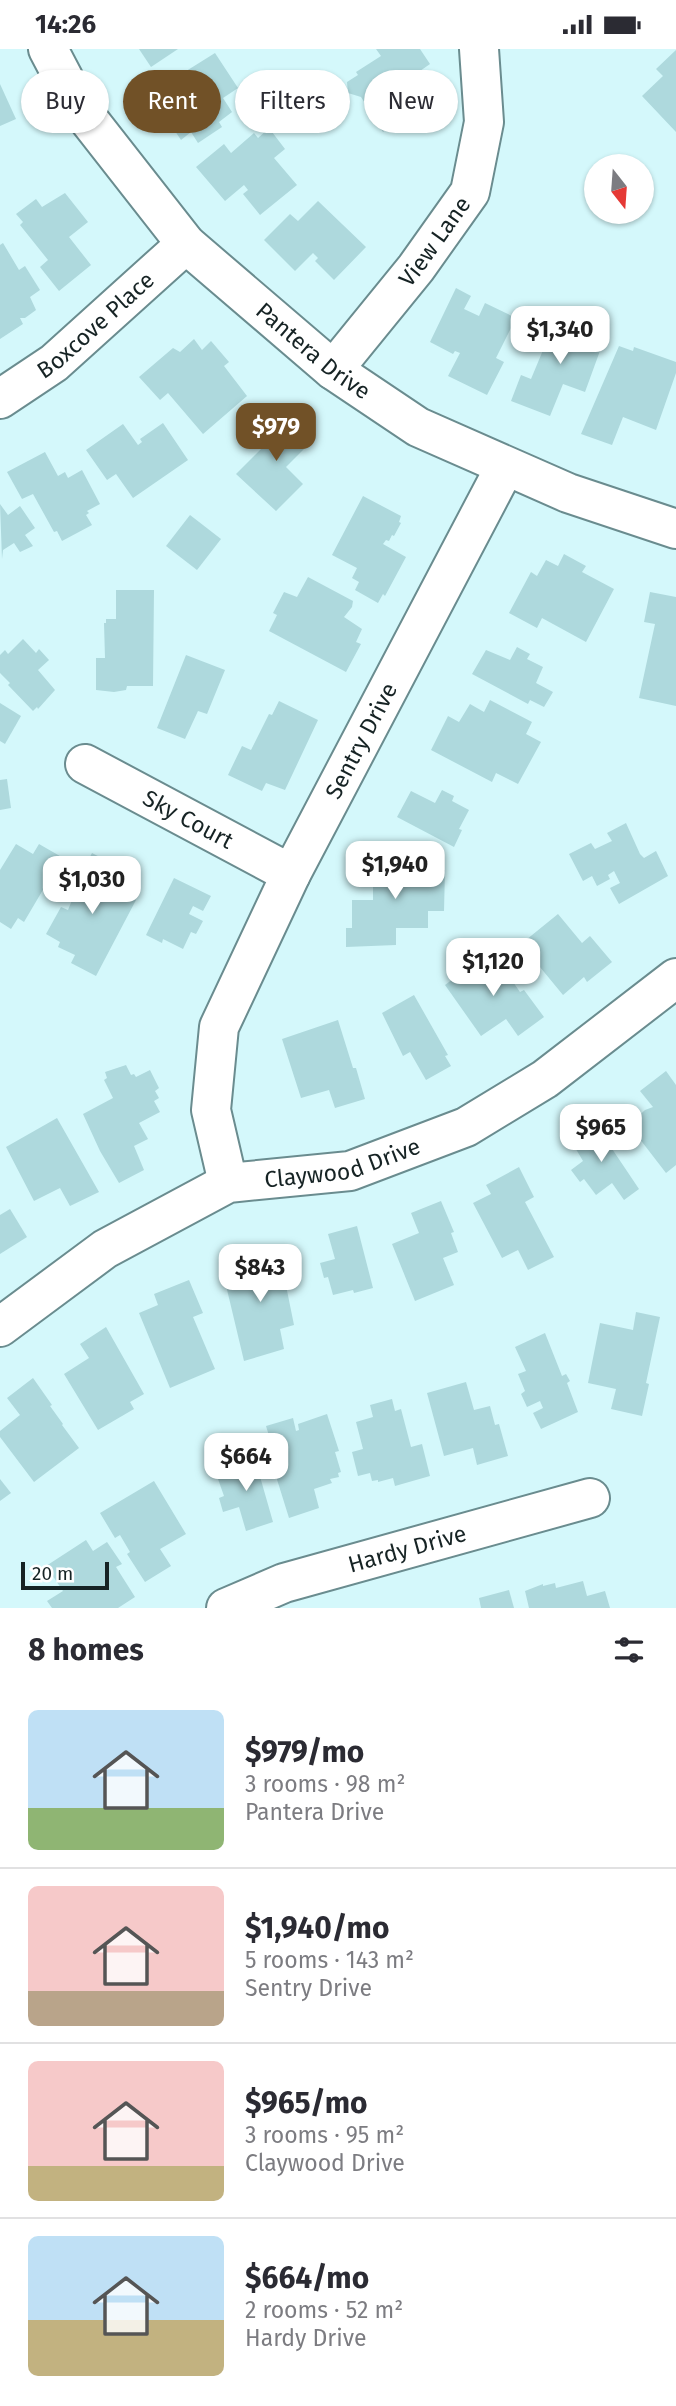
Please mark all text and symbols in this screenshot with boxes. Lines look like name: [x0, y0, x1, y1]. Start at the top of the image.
text: 14:26: [35, 9, 96, 40]
chip: Buy: [21, 70, 109, 133]
chip: Rent: [123, 70, 221, 133]
chip: Filters: [235, 70, 350, 133]
chip: New: [364, 70, 458, 133]
north arrow: [584, 154, 654, 224]
map controls: [584, 154, 654, 224]
street label: View Lane: [393, 191, 476, 292]
street label: Boxcove Place: [32, 266, 160, 384]
street label: Pantera Drive: [250, 296, 376, 405]
pin: $1,340: [503, 307, 617, 366]
text: $1,340: [527, 315, 593, 343]
pin: $979: [235, 403, 317, 463]
text: $979: [252, 412, 300, 440]
street label: Sentry Drive: [319, 678, 403, 804]
street label: Sky Court: [138, 784, 239, 855]
pin: $1,940: [338, 841, 452, 901]
text: $1,940: [362, 850, 428, 878]
pin: $1,030: [35, 857, 149, 916]
text: $1,030: [59, 865, 125, 893]
pin: $1,120: [436, 939, 550, 998]
text: $1,120: [462, 947, 524, 975]
pin: $965: [560, 1105, 642, 1164]
text: $965: [576, 1113, 626, 1141]
street label: Claywood Drive: [263, 1132, 424, 1193]
pin: $843: [219, 1245, 301, 1304]
text: $843: [235, 1253, 285, 1281]
pin: $664: [205, 1433, 287, 1493]
text: $664: [220, 1442, 272, 1470]
street label: Hardy Drive: [345, 1519, 469, 1579]
scale bar: [21, 1559, 108, 1591]
text: 20 m: [32, 1562, 73, 1585]
icon: filters: [610, 1631, 648, 1669]
text: 8 homes: [28, 1632, 144, 1668]
text: $979/mo: [245, 1734, 364, 1770]
icon: home: [84, 1738, 168, 1822]
text: 3 rooms · 98 m²: [245, 1770, 405, 1798]
text: Pantera Drive: [245, 1798, 384, 1826]
text: $1,940/mo: [245, 1910, 389, 1946]
icon: home: [84, 1914, 168, 1998]
text: 5 rooms · 143 m²: [245, 1946, 414, 1974]
text: Sentry Drive: [245, 1974, 372, 2002]
text: $965/mo: [245, 2085, 368, 2121]
icon: home: [84, 2089, 168, 2173]
text: 3 rooms · 95 m²: [245, 2121, 404, 2149]
text: Claywood Drive: [245, 2149, 405, 2177]
text: $664/mo: [245, 2260, 369, 2296]
icon: home: [84, 2264, 168, 2348]
text: 2 rooms · 52 m²: [245, 2296, 403, 2324]
text: Hardy Drive: [245, 2324, 366, 2352]

